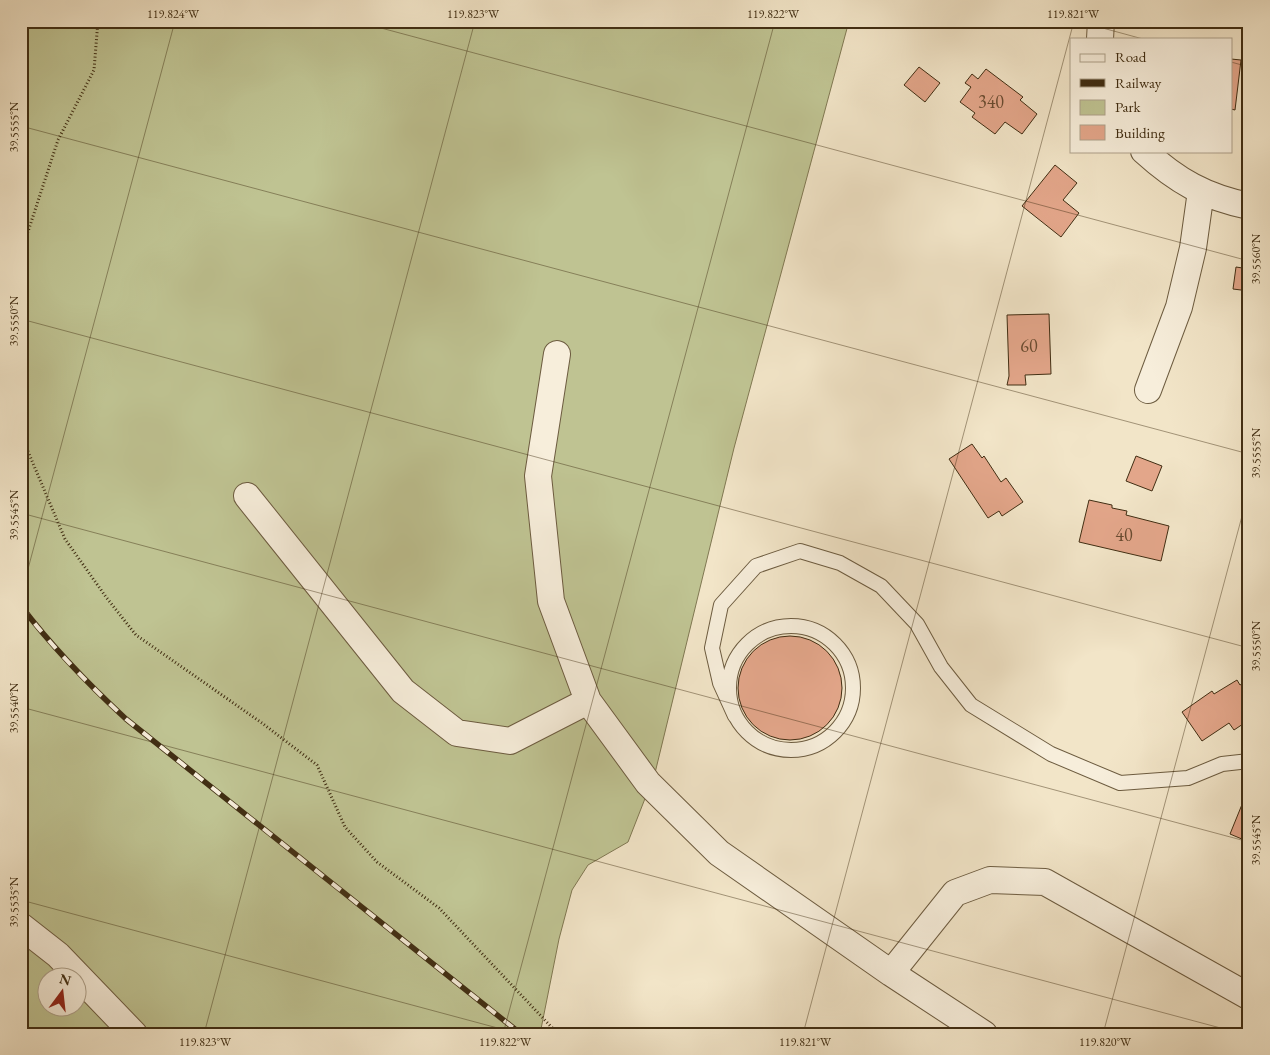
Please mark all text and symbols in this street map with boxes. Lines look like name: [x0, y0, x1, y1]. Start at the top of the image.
text: 119.824°W: [147, 6, 200, 22]
text: 119.823°W: [447, 6, 500, 22]
text: 119.822°W: [747, 6, 800, 22]
text: 119.821°W: [1047, 6, 1100, 22]
legend: [1070, 38, 1232, 152]
text: Road: [1115, 47, 1147, 66]
text: Railway: [1115, 73, 1162, 92]
house number: 340: [978, 90, 1004, 113]
text: Park: [1115, 97, 1142, 116]
text: 39.5555°N: [6, 101, 22, 152]
text: Building: [1115, 123, 1165, 142]
text: 39.5560°N: [1248, 233, 1264, 284]
text: 39.5550°N: [6, 295, 22, 346]
house number: 60: [1020, 334, 1038, 357]
text: 39.5555°N: [1248, 427, 1264, 478]
text: 39.5545°N: [6, 489, 22, 540]
house number: 40: [1115, 523, 1133, 546]
text: 39.5550°N: [1248, 620, 1264, 671]
text: 39.5540°N: [6, 682, 22, 733]
text: 39.5545°N: [1248, 814, 1264, 865]
text: 39.5535°N: [6, 876, 22, 927]
north arrow: [38, 968, 88, 1018]
text: N: [58, 969, 74, 990]
text: 119.823°W: [179, 1034, 232, 1050]
text: 119.822°W: [479, 1034, 532, 1050]
text: 119.821°W: [779, 1034, 832, 1050]
text: 119.820°W: [1079, 1034, 1132, 1050]

